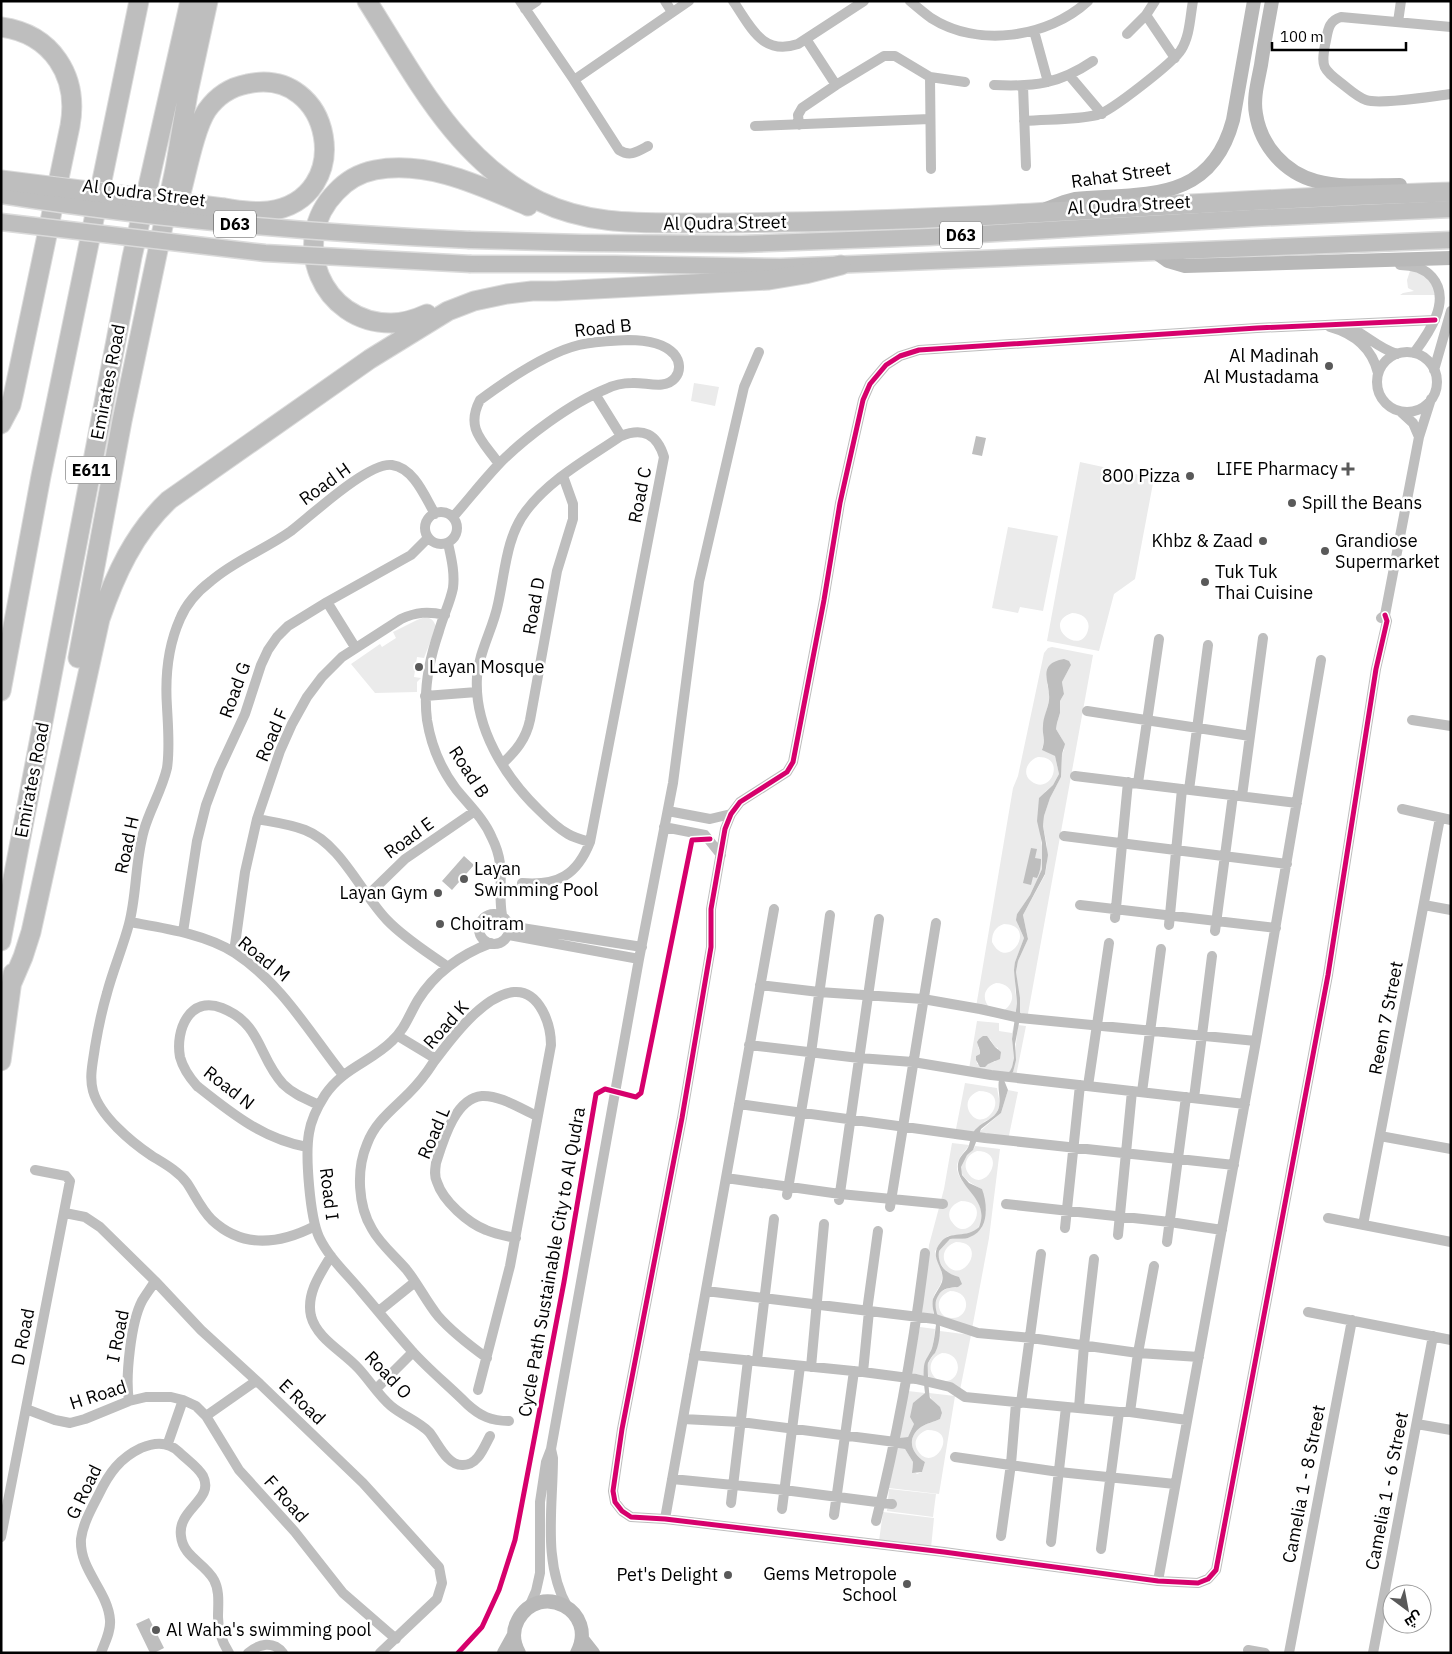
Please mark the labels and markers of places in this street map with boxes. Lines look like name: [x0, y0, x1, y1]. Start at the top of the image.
place label: Al Madinah Al Mustadama: [1204, 344, 1319, 388]
marker: Al Madinah Al Mustadama: [1323, 360, 1335, 372]
place label: LIFE Pharmacy: [1216, 457, 1338, 480]
marker: LIFE Pharmacy: [1342, 463, 1354, 475]
place label: 800 Pizza: [1102, 464, 1180, 487]
marker: 800 Pizza: [1184, 470, 1196, 482]
place label: Spill the Beans: [1302, 491, 1422, 514]
marker: Spill the Beans: [1286, 497, 1298, 509]
place label: Khbz & Zaad: [1152, 529, 1253, 552]
place label: Grandiose Supermarket: [1335, 529, 1440, 573]
marker: Khbz & Zaad: [1257, 535, 1269, 547]
marker: Grandiose Supermarket: [1319, 545, 1331, 557]
place label: Tuk Tuk Thai Cuisine: [1215, 560, 1313, 604]
marker: Tuk Tuk Thai Cuisine: [1199, 576, 1211, 588]
place label: Layan Mosque: [429, 655, 544, 678]
marker: Layan Mosque: [413, 661, 425, 673]
place label: Layan Swimming Pool: [474, 857, 598, 901]
marker: Layan Swimming Pool: [458, 873, 470, 885]
place label: Layan Gym: [339, 881, 428, 904]
marker: Layan Gym: [432, 887, 444, 899]
place label: Choitram: [450, 912, 524, 935]
marker: Choitram: [434, 918, 446, 930]
place label: Gems Metropole School: [763, 1562, 897, 1606]
place label: Pet's Delight: [616, 1563, 718, 1586]
marker: Pet's Delight: [722, 1569, 734, 1581]
marker: Gems Metropole School: [901, 1578, 913, 1590]
place label: Al Waha's swimming pool: [166, 1618, 372, 1641]
marker: Al Waha's swimming pool: [150, 1624, 162, 1636]

